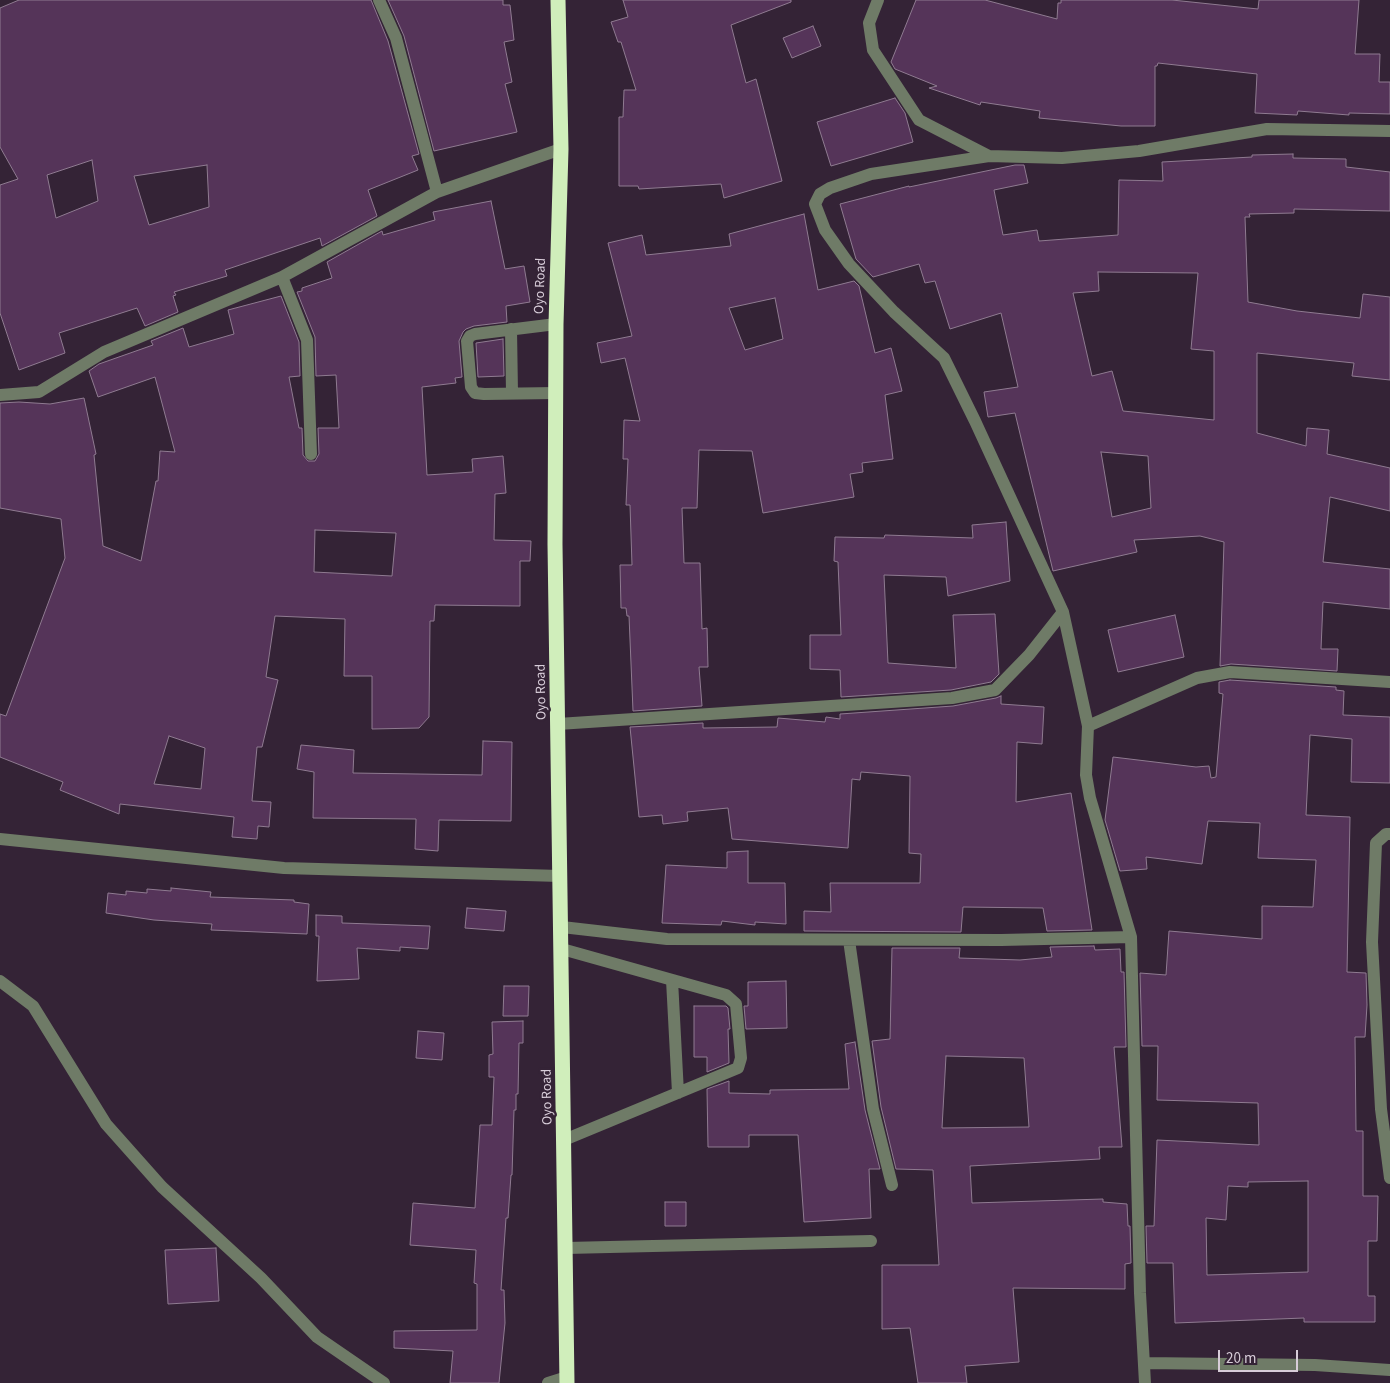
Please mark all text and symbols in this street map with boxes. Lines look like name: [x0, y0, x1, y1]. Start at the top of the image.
street label: Oyo Road: [532, 258, 550, 314]
street label: Oyo Road: [533, 664, 551, 720]
street label: Oyo Road: [539, 1069, 557, 1125]
scale bar: [1220, 1340, 1300, 1372]
text: 20 m: [1226, 1348, 1256, 1369]

